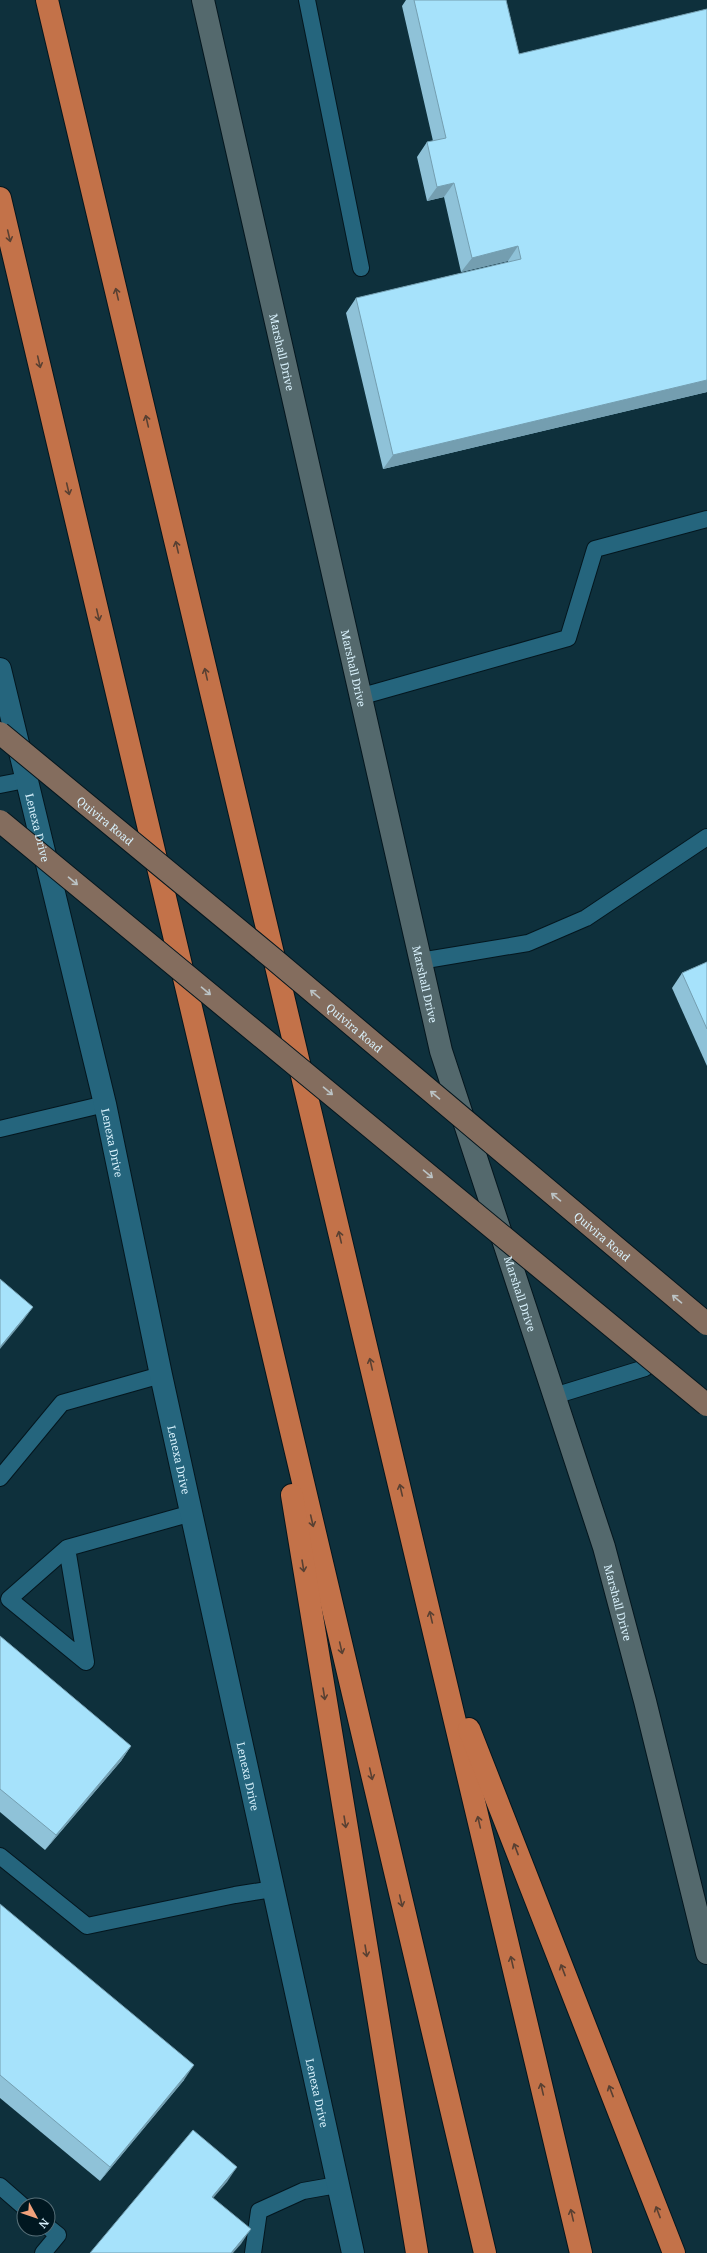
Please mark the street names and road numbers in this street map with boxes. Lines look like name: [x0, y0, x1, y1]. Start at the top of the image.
street label: Marshall Drive: [267, 312, 299, 392]
street label: Marshall Drive: [338, 628, 370, 708]
street label: Lenexa Drive: [23, 792, 54, 863]
street label: Quivira Road: [74, 792, 137, 848]
street label: Marshall Drive: [410, 944, 442, 1024]
street label: Quivira Road: [324, 999, 386, 1055]
street label: Lenexa Drive: [99, 1107, 127, 1179]
street label: Quivira Road: [571, 1208, 634, 1264]
street label: Marshall Drive: [501, 1254, 540, 1333]
street label: Lenexa Drive: [165, 1424, 194, 1496]
street label: Marshall Drive: [601, 1562, 636, 1642]
street label: Lenexa Drive: [234, 1740, 264, 1812]
street label: Lenexa Drive: [303, 2057, 333, 2129]

